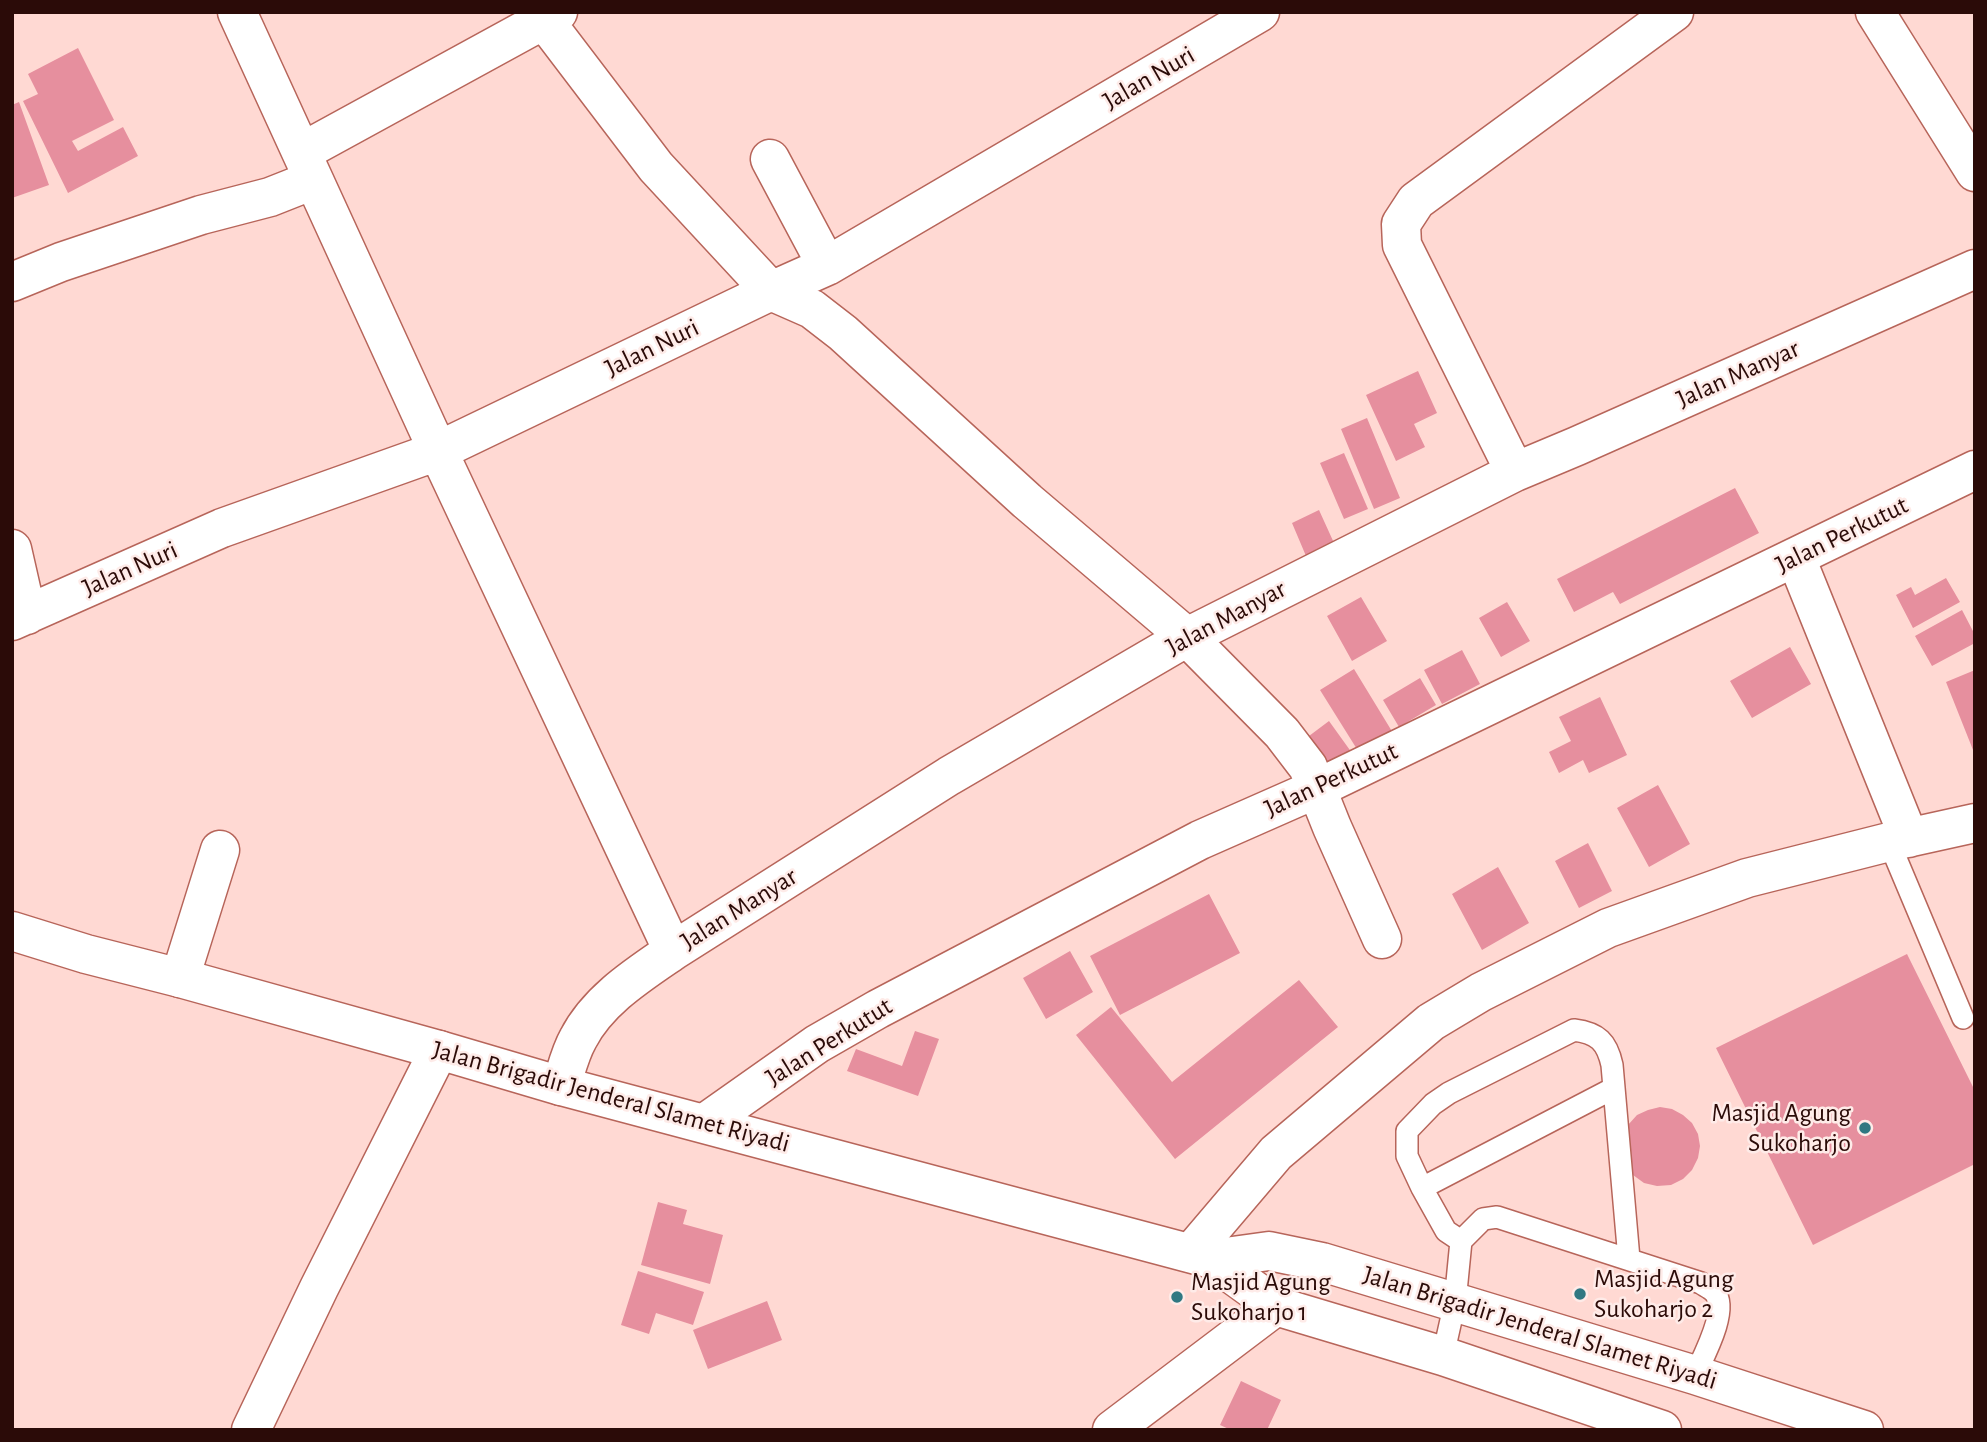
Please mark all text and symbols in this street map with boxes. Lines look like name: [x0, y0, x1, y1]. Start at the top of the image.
street label: Jalan Nuri: [1098, 39, 1200, 117]
street label: Jalan Nuri: [600, 312, 704, 384]
street label: Jalan Manyar: [1672, 333, 1804, 415]
street label: Jalan Perkutut: [1771, 490, 1913, 580]
street label: Jalan Nuri: [78, 534, 182, 604]
street label: Jalan Manyar: [1161, 573, 1291, 663]
street label: Jalan Perkutut: [1260, 736, 1402, 824]
street label: Jalan Manyar: [675, 861, 803, 957]
street label: Jalan Perkutut: [760, 991, 898, 1093]
street label: Jalan Brigadir Jenderal Slamet Riyadi: [429, 1034, 793, 1160]
place label: Masjid Agung Sukoharjo: [1711, 1097, 1851, 1158]
marker: Masjid Agung Sukoharjo: [1857, 1120, 1873, 1136]
street label: Jalan Brigadir Jenderal Slamet Riyadi: [1359, 1259, 1721, 1397]
place label: Masjid Agung Sukoharjo 2: [1594, 1263, 1734, 1324]
place label: Masjid Agung Sukoharjo 1: [1191, 1266, 1331, 1328]
marker: Masjid Agung Sukoharjo 2: [1572, 1286, 1588, 1302]
marker: Masjid Agung Sukoharjo 1: [1169, 1289, 1185, 1305]

